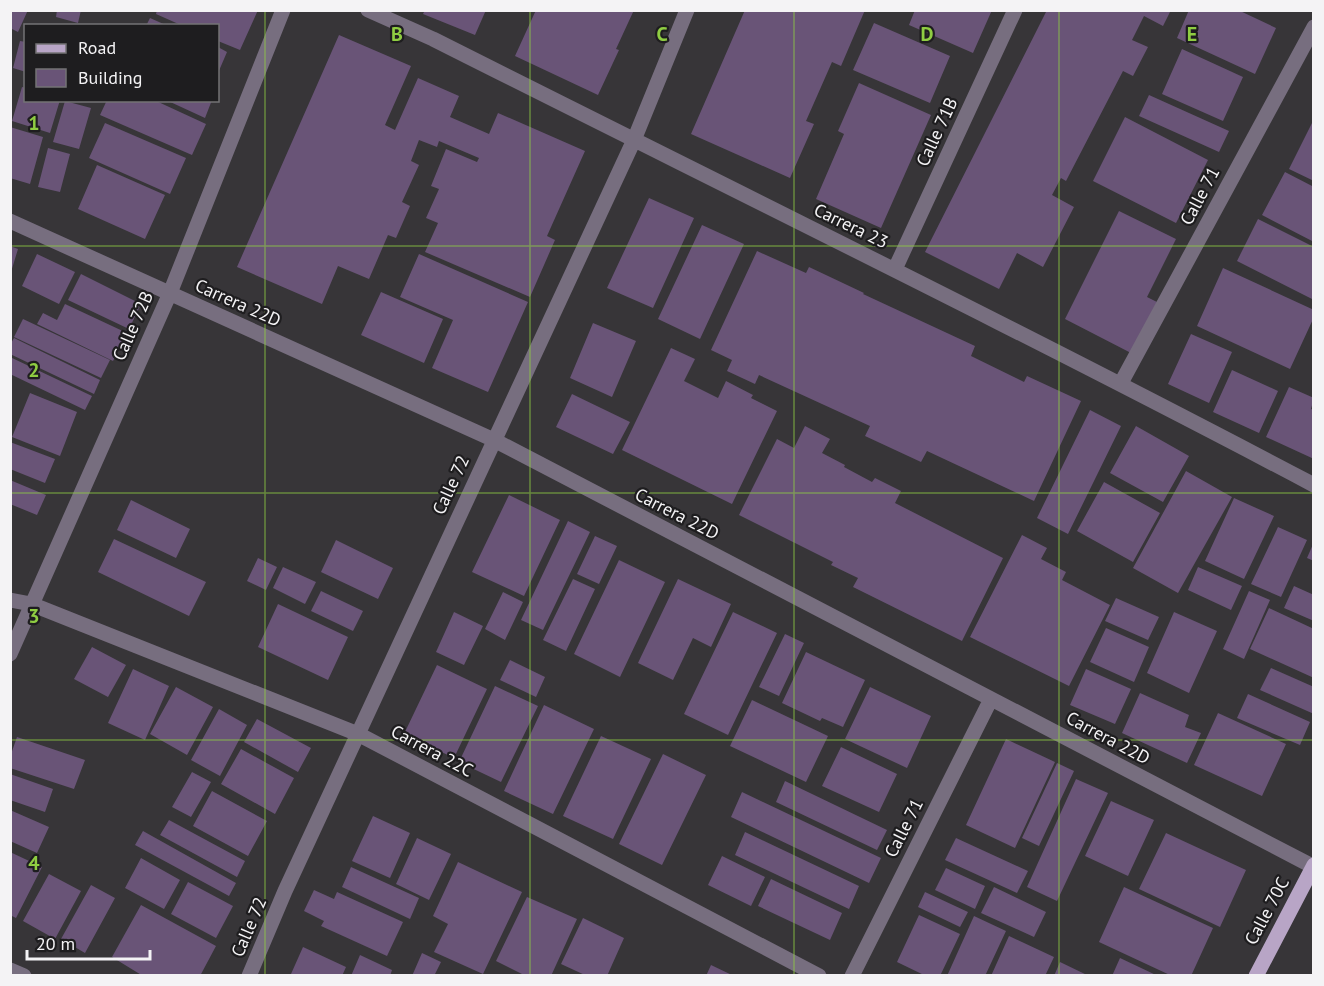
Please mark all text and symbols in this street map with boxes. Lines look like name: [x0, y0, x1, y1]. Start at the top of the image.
text: B: [391, 21, 403, 47]
text: C: [656, 21, 668, 47]
text: D: [921, 21, 934, 47]
text: E: [1187, 21, 1197, 47]
legend: [24, 24, 219, 102]
text: Road: [78, 36, 116, 59]
text: Building: [78, 66, 142, 89]
street label: Calle 71B: [911, 94, 963, 170]
text: 1: [28, 110, 40, 136]
street label: Calle 71: [1175, 163, 1224, 229]
street label: Carrera 23: [810, 198, 892, 253]
street label: Carrera 22D: [192, 273, 285, 332]
street label: Calle 72B: [107, 288, 158, 364]
text: 2: [28, 357, 40, 383]
street label: Calle 72: [427, 451, 474, 518]
street label: Carrera 22D: [631, 483, 723, 545]
text: 3: [28, 603, 40, 629]
street label: Carrera 22D: [1062, 706, 1154, 769]
street label: Carrera 22C: [387, 719, 477, 782]
street label: Calle 71: [879, 794, 928, 861]
text: 4: [28, 850, 40, 876]
street label: Calle 70C: [1239, 873, 1294, 949]
street label: Calle 72: [226, 893, 271, 960]
scale bar: [27, 923, 150, 961]
text: 20 m: [36, 932, 75, 955]

